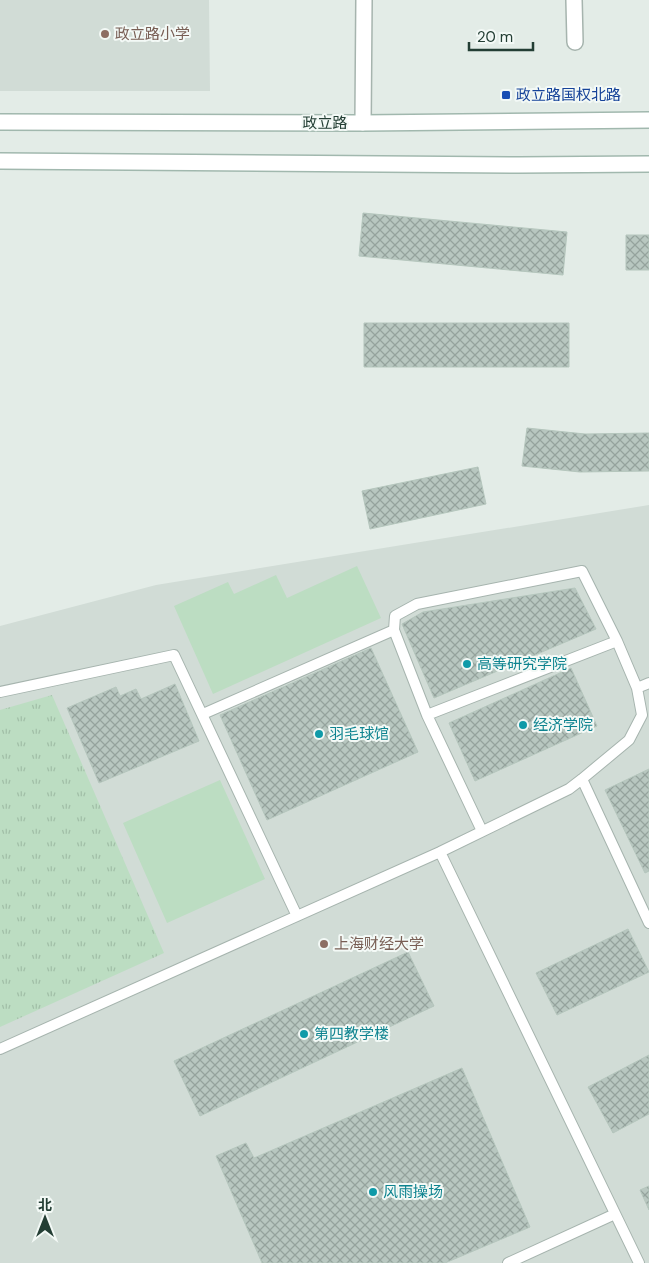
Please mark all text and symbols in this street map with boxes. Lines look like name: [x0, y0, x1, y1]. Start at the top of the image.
scale bar: [469, 20, 533, 52]
place label: 政立路小学: [115, 24, 190, 44]
text: 20 m: [477, 27, 513, 47]
marker: 政立路小学: [99, 28, 111, 40]
place label: 政立路国权北路: [516, 85, 621, 105]
marker: 政立路国权北路: [500, 89, 512, 101]
street label: 政立路: [302, 113, 348, 133]
place label: 高等研究学院: [477, 654, 567, 674]
marker: 高等研究学院: [461, 658, 473, 670]
place label: 经济学院: [533, 715, 593, 735]
marker: 经济学院: [517, 719, 529, 731]
place label: 羽毛球馆: [329, 724, 389, 744]
marker: 羽毛球馆: [313, 728, 325, 740]
place label: 上海财经大学: [334, 934, 424, 954]
marker: 上海财经大学: [318, 938, 330, 950]
place label: 第四教学楼: [314, 1024, 389, 1044]
marker: 第四教学楼: [298, 1028, 310, 1040]
place label: 风雨操场: [383, 1182, 443, 1202]
marker: 风雨操场: [367, 1186, 379, 1198]
north arrow: [20, 1193, 70, 1243]
text: 北: [38, 1196, 52, 1214]

